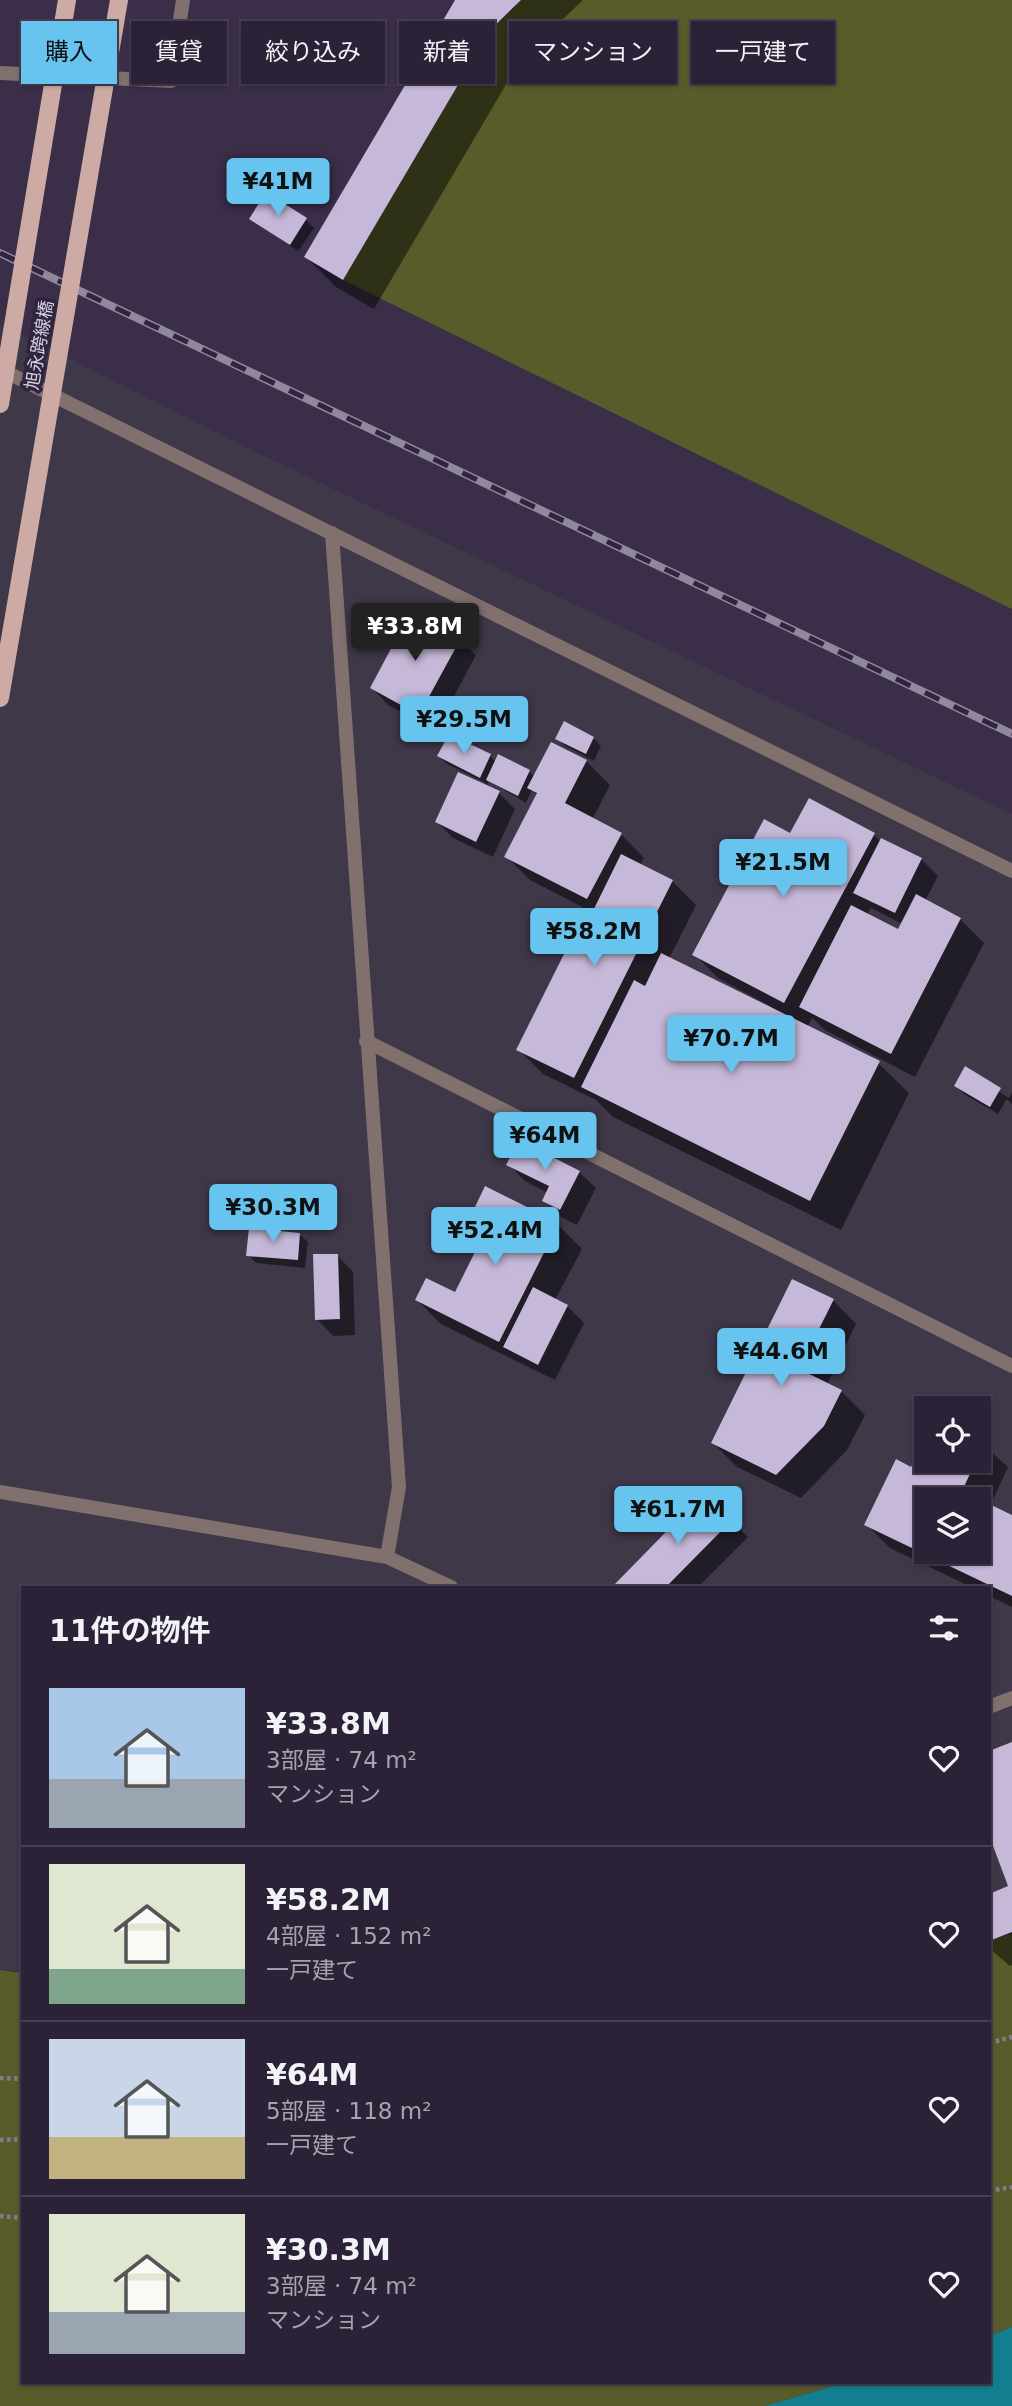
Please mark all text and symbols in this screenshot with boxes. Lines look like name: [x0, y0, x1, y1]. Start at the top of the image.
chip: 購入: [21, 21, 117, 84]
chip: 賃貸: [131, 21, 227, 84]
chip: 絞り込み: [241, 21, 385, 84]
chip: 新着: [399, 21, 495, 84]
chip: マンション: [509, 21, 677, 84]
chip: 一戸建て: [691, 21, 835, 84]
pin: ¥41M: [237, 158, 319, 218]
text: ¥41M: [243, 168, 313, 194]
street label: 旭永跨線橋: [21, 299, 57, 391]
pin: ¥33.8M: [358, 604, 472, 663]
text: ¥33.8M: [367, 613, 463, 639]
pin: ¥29.5M: [407, 696, 521, 756]
text: ¥29.5M: [416, 706, 512, 732]
pin: ¥21.5M: [726, 839, 840, 899]
text: ¥21.5M: [735, 849, 831, 875]
pin: ¥58.2M: [537, 908, 651, 968]
text: ¥58.2M: [546, 918, 642, 944]
pin: ¥70.7M: [674, 1016, 788, 1075]
text: ¥70.7M: [683, 1025, 779, 1051]
pin: ¥64M: [504, 1112, 586, 1172]
text: ¥64M: [510, 1122, 580, 1148]
pin: ¥30.3M: [216, 1184, 330, 1244]
text: ¥30.3M: [225, 1194, 321, 1220]
pin: ¥52.4M: [438, 1208, 552, 1267]
text: ¥52.4M: [447, 1217, 543, 1243]
pin: ¥44.6M: [724, 1328, 838, 1388]
text: ¥44.6M: [733, 1338, 829, 1364]
map controls: [914, 1396, 991, 1564]
button: locate: [914, 1396, 991, 1473]
pin: ¥61.7M: [621, 1486, 735, 1546]
button: layers: [914, 1487, 991, 1564]
text: ¥61.7M: [630, 1496, 726, 1522]
icon: filters: [925, 1609, 963, 1647]
text: 11件の物件: [49, 1613, 211, 1648]
text: ¥33.8M: [266, 1706, 391, 1741]
icon: home: [105, 1716, 189, 1800]
icon: heart: [925, 1739, 963, 1777]
text: 3部屋 · 74 m²: [266, 1747, 417, 1773]
text: マンション: [266, 1781, 381, 1807]
text: ¥58.2M: [266, 1882, 391, 1917]
icon: home: [105, 1892, 189, 1976]
icon: heart: [925, 1915, 963, 1953]
text: 4部屋 · 152 m²: [266, 1923, 431, 1949]
text: 一戸建て: [266, 1957, 358, 1983]
text: ¥64M: [266, 2057, 358, 2092]
icon: home: [105, 2067, 189, 2151]
icon: heart: [925, 2090, 963, 2128]
text: 5部屋 · 118 m²: [266, 2098, 431, 2124]
text: 一戸建て: [266, 2132, 358, 2158]
text: ¥30.3M: [266, 2232, 391, 2267]
icon: home: [105, 2242, 189, 2326]
icon: heart: [925, 2265, 963, 2303]
text: 3部屋 · 74 m²: [266, 2273, 417, 2299]
text: マンション: [266, 2307, 381, 2333]

